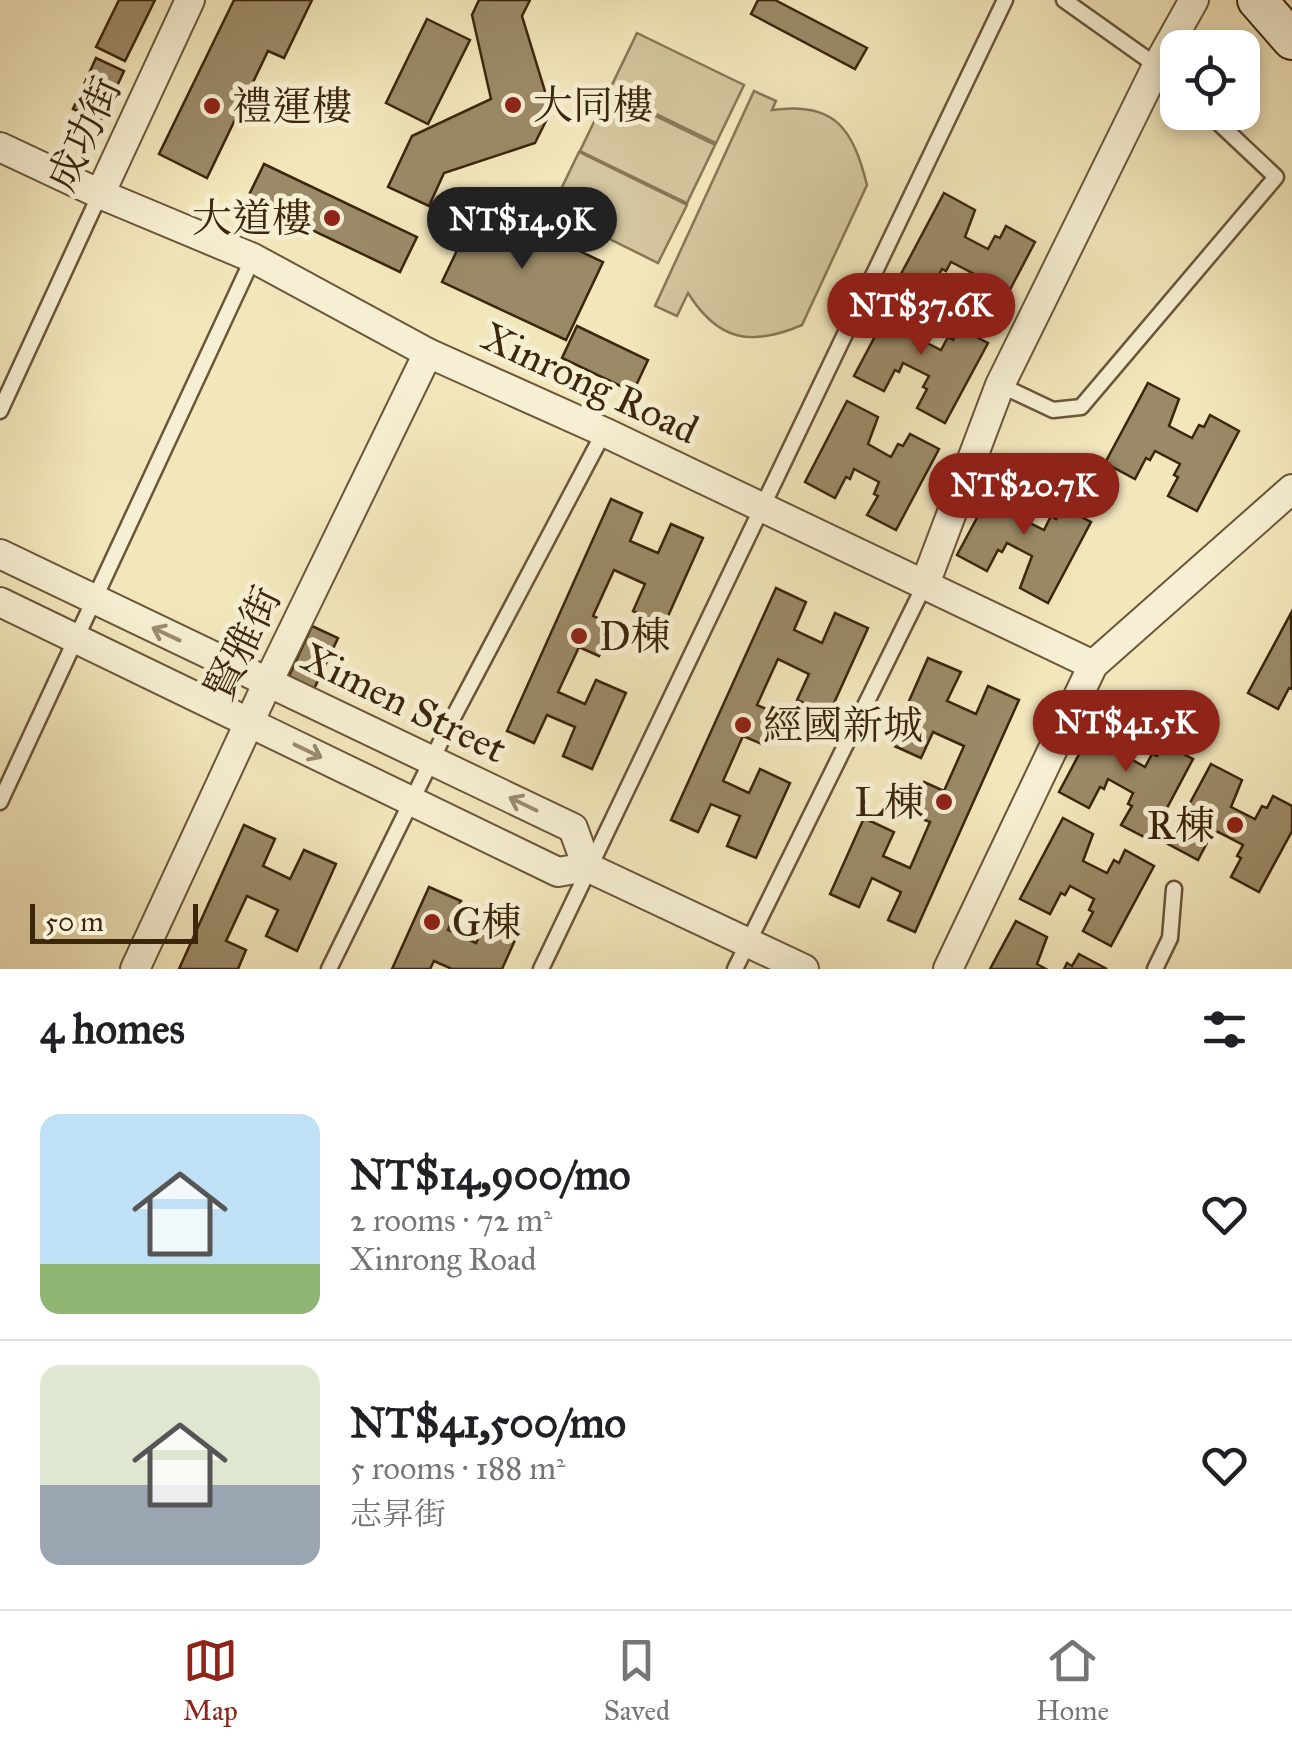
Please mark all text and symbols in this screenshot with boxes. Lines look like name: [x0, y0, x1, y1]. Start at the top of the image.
map controls: [1160, 30, 1260, 130]
button: locate: [1160, 30, 1260, 130]
street label: 成功街: [36, 69, 132, 199]
place label: 大同樓: [533, 81, 653, 130]
place label: 禮運樓: [232, 82, 352, 131]
marker: 大同樓: [502, 94, 524, 116]
marker: 禮運樓: [201, 95, 223, 117]
pin: NT$14.9K: [419, 187, 625, 272]
place label: 大道樓: [192, 194, 312, 243]
text: NT$14.9K: [449, 200, 595, 239]
marker: 大道樓: [321, 207, 343, 229]
pin: NT$37.6K: [818, 273, 1024, 358]
text: NT$37.6K: [849, 286, 993, 325]
street label: Xinrong Road: [474, 312, 706, 454]
pin: NT$20.7K: [921, 453, 1127, 538]
text: NT$20.7K: [950, 466, 1098, 505]
street label: 賢雅街: [195, 578, 291, 708]
place label: D棟: [599, 612, 671, 661]
one-way arrow: [152, 623, 182, 642]
marker: D棟: [568, 625, 590, 647]
street label: Ximen Street: [294, 632, 514, 774]
pin: NT$41.5K: [1023, 690, 1229, 775]
place label: 經國新城: [763, 701, 923, 750]
text: NT$41.5K: [1055, 703, 1197, 742]
marker: 經國新城: [732, 714, 754, 736]
one-way arrow: [293, 742, 323, 761]
place label: L棟: [854, 778, 924, 827]
marker: L棟: [933, 791, 955, 813]
one-way arrow: [508, 793, 538, 812]
place label: R棟: [1147, 801, 1215, 850]
marker: R棟: [1224, 814, 1246, 836]
place label: G棟: [452, 898, 521, 947]
scale bar: [30, 899, 198, 944]
text: 50 m: [45, 904, 104, 939]
marker: G棟: [421, 911, 443, 933]
icon: filters: [1197, 1002, 1252, 1057]
text: 4 homes: [40, 1003, 185, 1055]
text: NT$14,900/mo: [350, 1149, 631, 1201]
icon: home: [120, 1154, 240, 1274]
icon: heart: [1197, 1187, 1252, 1242]
text: 2 rooms · 72 m²: [350, 1201, 552, 1240]
text: Xinrong Road: [350, 1240, 536, 1279]
text: NT$41,500/mo: [350, 1397, 626, 1449]
icon: home: [120, 1405, 240, 1525]
icon: heart: [1197, 1438, 1252, 1493]
text: 5 rooms · 188 m²: [350, 1449, 565, 1488]
text: 志昇街: [350, 1495, 446, 1534]
tab: Map: [183, 1633, 238, 1728]
tab: Saved: [604, 1633, 670, 1728]
tab: Home: [1036, 1633, 1109, 1728]

